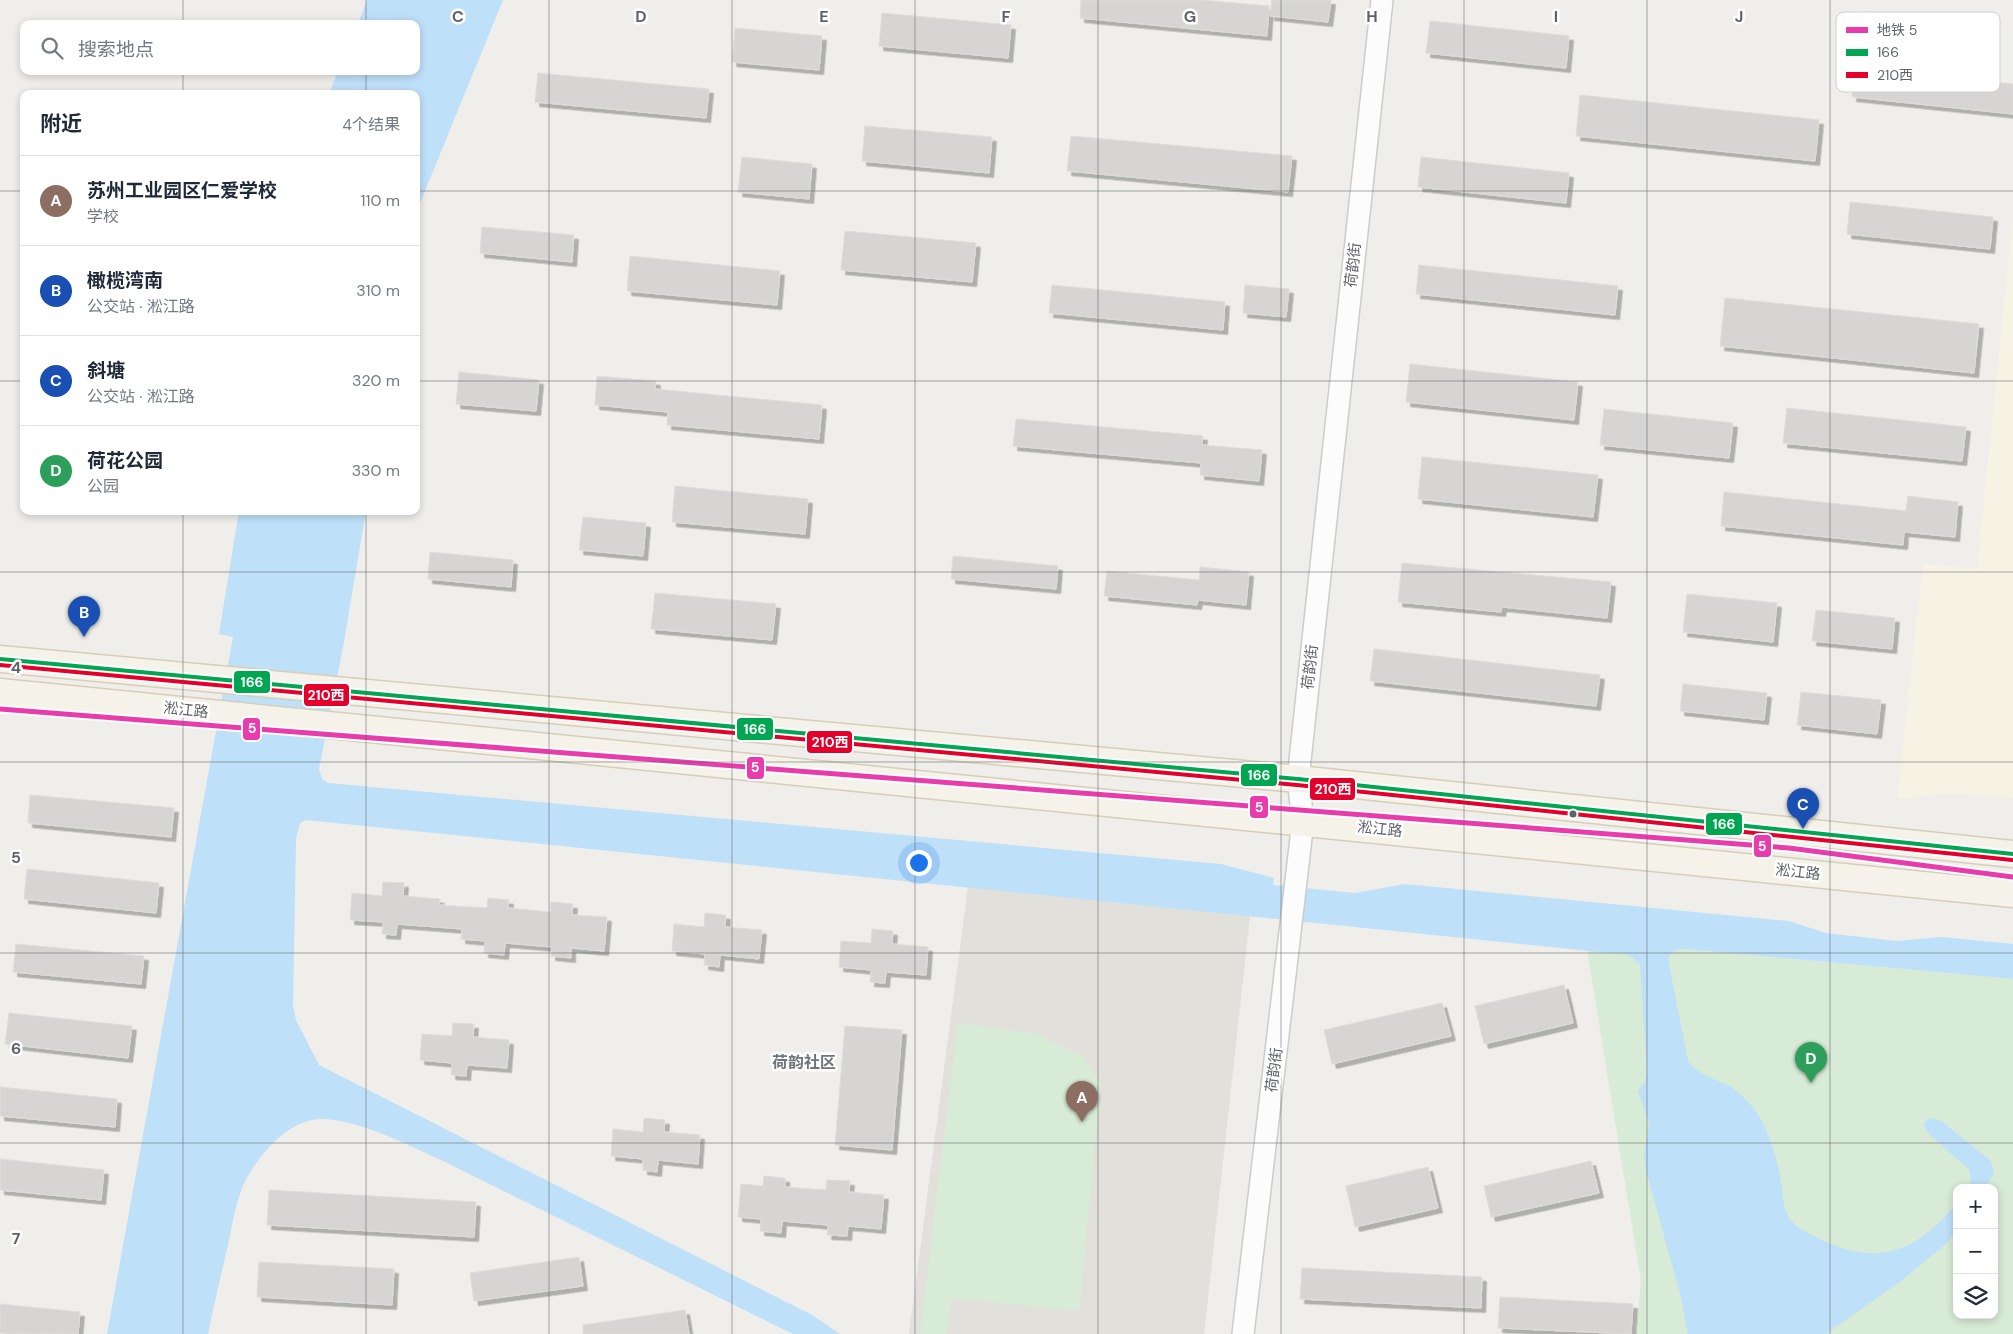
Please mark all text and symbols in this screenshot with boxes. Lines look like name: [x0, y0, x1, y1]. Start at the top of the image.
text: C: [452, 6, 464, 27]
text: D: [635, 6, 647, 27]
text: E: [819, 6, 829, 27]
text: F: [1002, 6, 1011, 27]
text: G: [1184, 6, 1196, 27]
text: H: [1366, 6, 1378, 27]
text: I: [1554, 6, 1558, 27]
text: J: [1735, 6, 1743, 27]
legend: [1836, 12, 2000, 92]
search box: [20, 20, 420, 75]
text: 地铁 5: [1877, 21, 1917, 39]
icon: search: [38, 34, 66, 62]
text: 搜索地点: [78, 37, 154, 62]
text: 166: [1877, 43, 1899, 61]
text: 210西: [1877, 66, 1913, 84]
text: 附近: [40, 110, 82, 138]
text: 4个结果: [342, 114, 400, 135]
text: 苏州工业园区仁爱学校: [87, 178, 277, 203]
text: A: [50, 190, 62, 211]
text: 110 m: [361, 190, 400, 211]
text: 学校: [87, 206, 119, 227]
street label: 荷韵街: [1341, 242, 1365, 288]
text: 橄榄湾南: [87, 268, 163, 293]
text: B: [51, 280, 61, 301]
text: 310 m: [356, 280, 400, 301]
text: 公交站 · 淞江路: [87, 296, 195, 317]
text: 斜塘: [87, 358, 125, 383]
text: C: [50, 370, 62, 391]
text: 320 m: [352, 370, 400, 391]
text: 公交站 · 淞江路: [87, 386, 195, 407]
text: 荷花公园: [87, 448, 163, 473]
text: D: [50, 460, 62, 481]
text: 330 m: [352, 460, 400, 481]
text: 公园: [87, 476, 119, 497]
pin: B: [68, 596, 100, 637]
street label: 荷韵街: [1298, 644, 1322, 690]
text: 4: [11, 657, 21, 678]
line badge: 166: [233, 670, 271, 694]
text: 166: [241, 673, 264, 691]
line badge: 210西: [303, 683, 350, 707]
text: 210西: [307, 686, 345, 704]
street label: 淞江路: [163, 698, 209, 722]
line badge: 5: [242, 717, 261, 741]
line badge: 166: [736, 717, 774, 741]
text: 5: [248, 719, 256, 737]
text: 166: [744, 720, 767, 738]
line badge: 210西: [806, 730, 853, 754]
text: 210西: [811, 733, 849, 751]
line badge: 5: [746, 756, 765, 780]
text: 5: [751, 758, 759, 776]
line badge: 166: [1240, 763, 1278, 787]
text: 166: [1248, 766, 1271, 784]
line badge: 210西: [1309, 777, 1356, 801]
text: 210西: [1314, 780, 1352, 798]
pin: C: [1787, 788, 1819, 829]
line badge: 5: [1249, 795, 1269, 819]
text: 5: [1255, 798, 1263, 816]
unlabelled marker: [1568, 809, 1578, 819]
line badge: 166: [1705, 812, 1743, 836]
text: 166: [1713, 815, 1736, 833]
street label: 淞江路: [1357, 817, 1403, 841]
line badge: 5: [1753, 834, 1772, 858]
text: 5: [1758, 837, 1766, 855]
text: 5: [11, 847, 21, 868]
your location: [906, 850, 932, 876]
street label: 淞江路: [1775, 860, 1821, 884]
text: 6: [11, 1038, 21, 1059]
pin: D: [1795, 1042, 1827, 1083]
street label: 荷韵街: [1261, 1046, 1287, 1094]
district label: 荷韵社区: [772, 1052, 836, 1073]
pin: A: [1066, 1081, 1098, 1122]
map controls: [1953, 1184, 1998, 1319]
button: +: [1953, 1184, 1998, 1229]
text: 7: [12, 1228, 21, 1249]
button: −: [1953, 1229, 1998, 1274]
button: layers: [1953, 1274, 1998, 1319]

